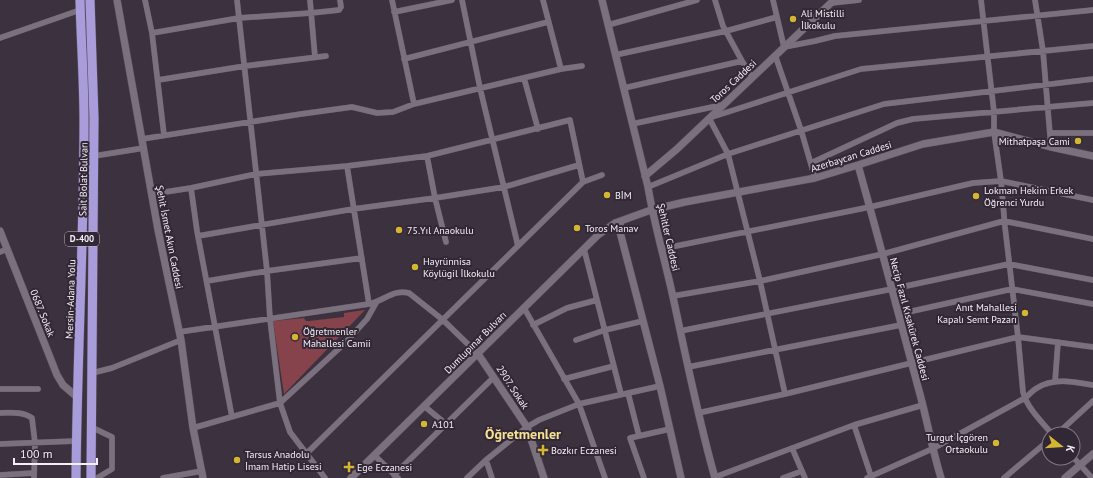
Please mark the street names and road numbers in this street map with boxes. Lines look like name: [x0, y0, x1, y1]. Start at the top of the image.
street label: Toros Caddesi: [708, 57, 759, 106]
street label: Azerbaycan Caddesi: [809, 138, 893, 175]
street label: Sait Bolat Bulvarı: [76, 142, 91, 216]
street label: Şehit İsmet Akın Caddesi: [153, 184, 186, 290]
street label: Şehitler Caddesi: [654, 202, 683, 272]
road number: D-400: [65, 232, 99, 246]
street label: Necip Fazıl Kısakürek Caddesi: [887, 256, 932, 382]
street label: Mersin-Adana Yolu: [63, 259, 78, 339]
street label: 0687. Sokak: [27, 288, 58, 339]
street label: Dumlupınar Bulvarı: [441, 308, 509, 376]
street label: 2907. Sokak: [494, 363, 532, 412]

